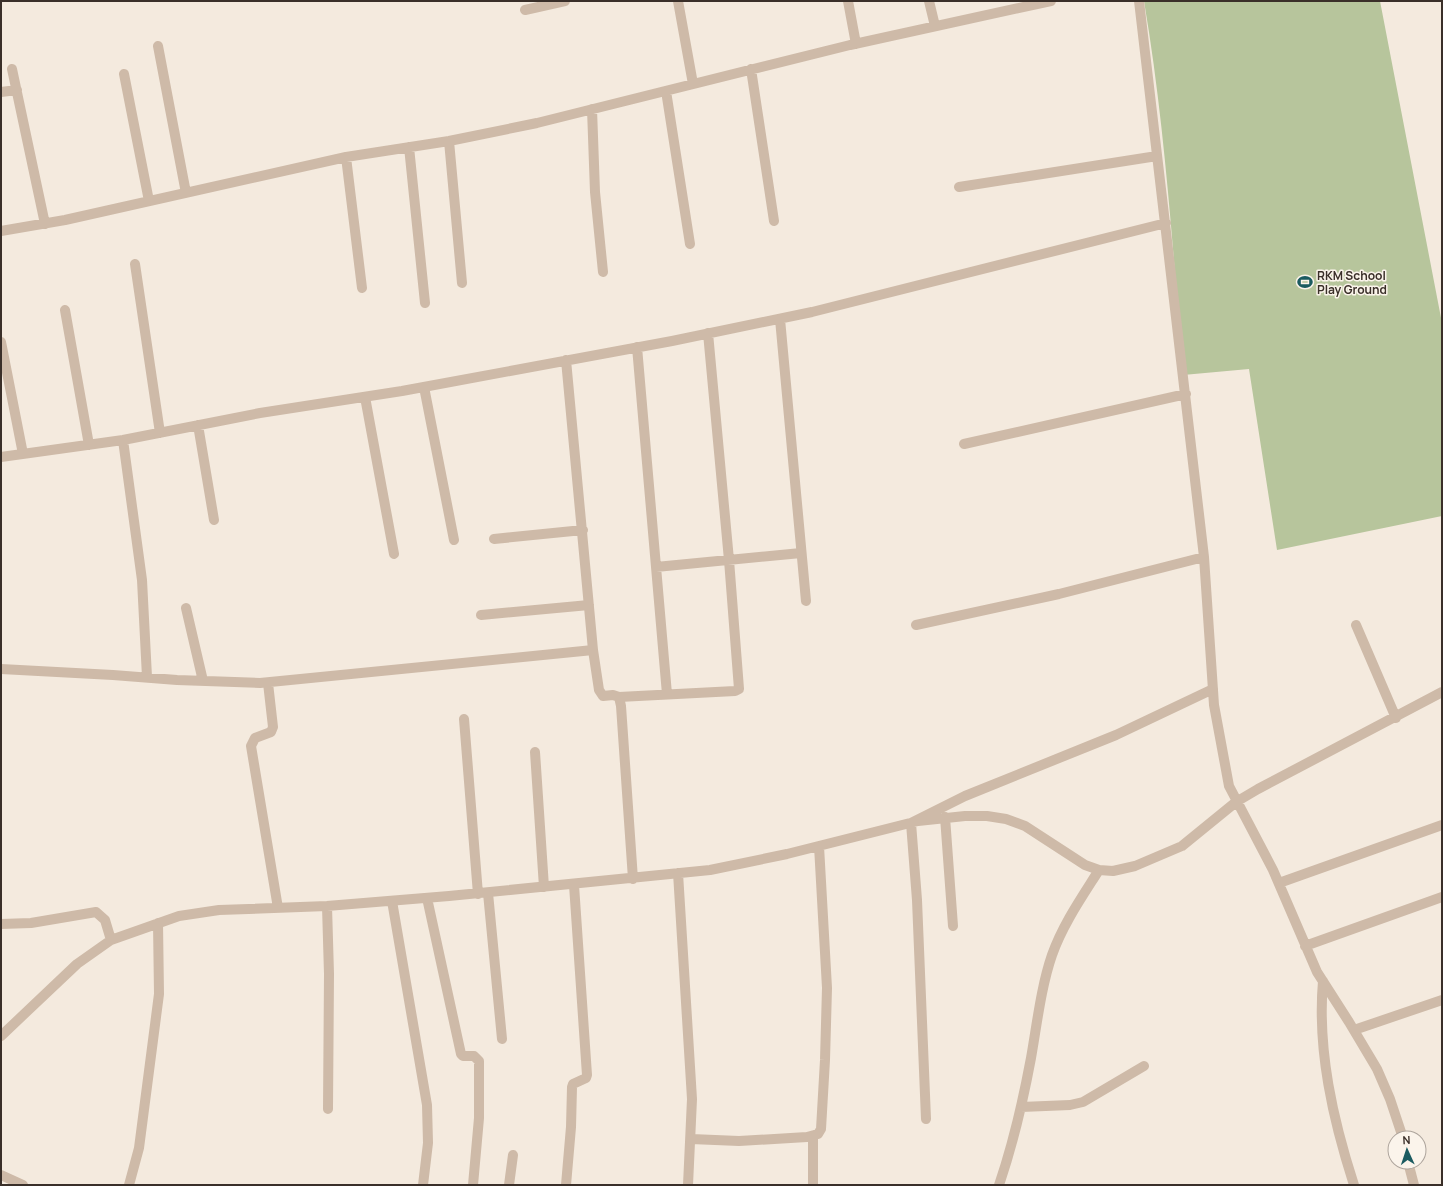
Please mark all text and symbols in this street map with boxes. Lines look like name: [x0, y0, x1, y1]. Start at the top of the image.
place label: RKM School Play Ground: [1317, 267, 1387, 298]
sports icon: RKM School Play Ground: [1296, 273, 1314, 291]
north arrow: [1387, 1130, 1427, 1170]
text: N: [1402, 1132, 1411, 1147]

